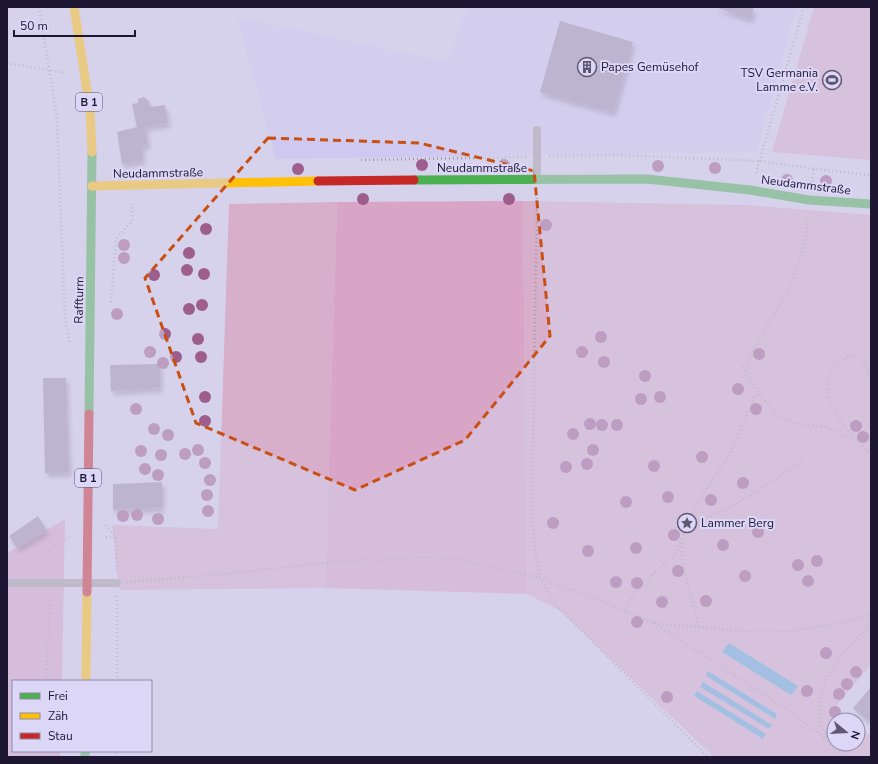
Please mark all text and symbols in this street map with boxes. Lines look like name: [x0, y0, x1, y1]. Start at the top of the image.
scale bar: [14, 12, 135, 38]
text: 50 m: [20, 18, 48, 34]
building icon: Papes Gemüsehof: [576, 56, 598, 78]
place label: Papes Gemüsehof: [601, 59, 700, 75]
place label: TSV Germania Lamme e.V.: [740, 65, 818, 95]
sports icon: TSV Germania Lamme e.V.: [821, 69, 843, 91]
road number: B 1: [76, 93, 102, 111]
street label: Neudammstraße: [437, 160, 527, 176]
street label: Neudammstraße: [113, 164, 203, 182]
street label: Neudammstraße: [760, 172, 852, 198]
street label: Raffturm: [71, 276, 87, 324]
road number: B 1: [75, 469, 101, 487]
place icon: Lammer Berg: [676, 512, 698, 534]
place label: Lammer Berg: [701, 515, 774, 531]
legend: [12, 680, 152, 752]
text: Frei: [48, 688, 68, 704]
text: Zäh: [48, 708, 68, 724]
north arrow: [826, 712, 866, 752]
text: Stau: [48, 728, 73, 744]
text: N: [847, 729, 863, 741]

